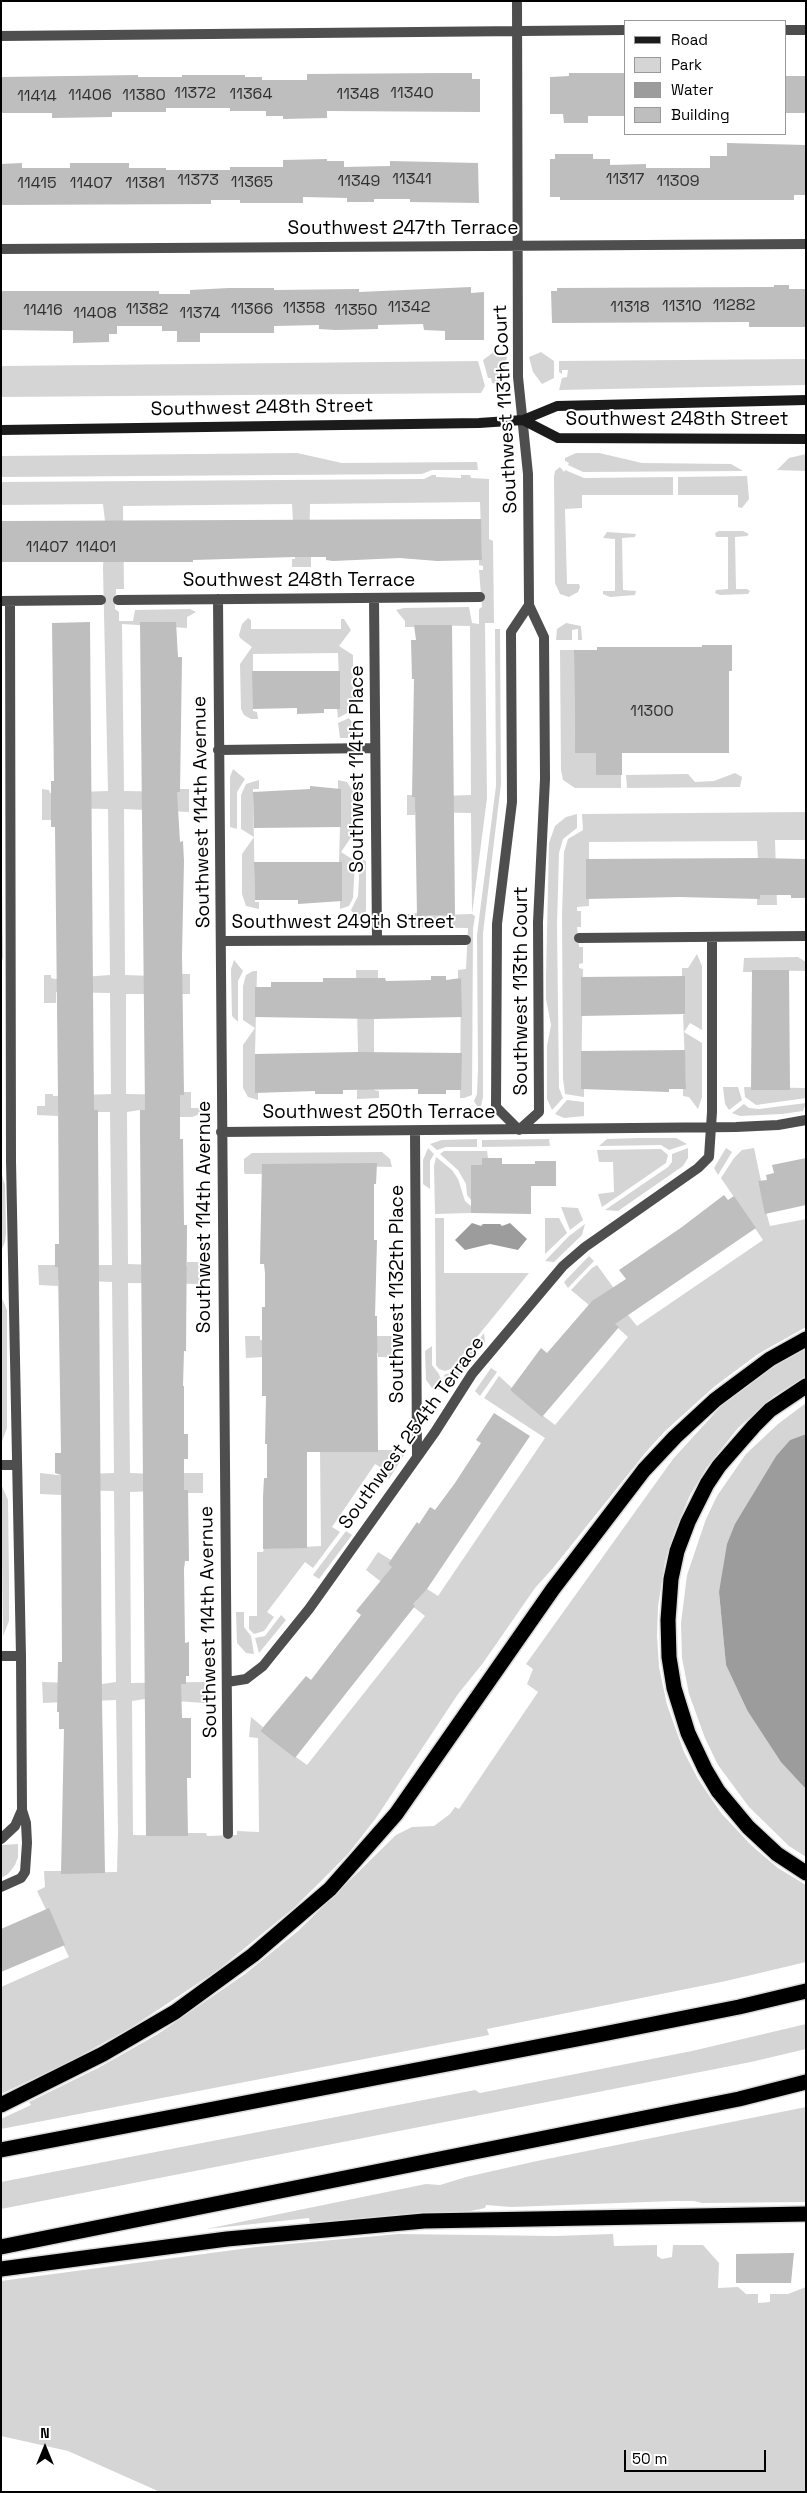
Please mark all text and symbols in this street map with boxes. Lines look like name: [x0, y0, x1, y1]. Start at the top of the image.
legend: [624, 20, 787, 135]
text: Road: [671, 30, 708, 49]
text: Park: [671, 55, 702, 74]
text: Water: [671, 80, 713, 99]
house number: 11372: [174, 84, 216, 104]
house number: 11340: [390, 84, 434, 104]
house number: 11364: [230, 85, 272, 105]
house number: 11348: [336, 85, 380, 105]
house number: 11406: [68, 86, 112, 106]
house number: 11380: [122, 86, 166, 106]
house number: 11414: [17, 87, 57, 107]
text: Building: [671, 105, 730, 124]
house number: 11341: [392, 170, 432, 190]
house number: 11317: [606, 170, 644, 190]
house number: 11373: [177, 171, 219, 191]
house number: 11349: [338, 172, 380, 192]
house number: 11309: [656, 172, 700, 192]
house number: 11365: [231, 173, 273, 193]
house number: 11415: [17, 174, 57, 194]
house number: 11407: [70, 174, 112, 194]
house number: 11381: [125, 174, 165, 194]
street label: Southwest 247th Terrace: [288, 218, 518, 240]
house number: 11282: [713, 296, 755, 316]
house number: 11310: [662, 297, 702, 317]
house number: 11342: [388, 298, 430, 318]
house number: 11318: [610, 298, 650, 318]
house number: 11358: [283, 299, 325, 319]
house number: 11382: [126, 300, 168, 320]
house number: 11366: [231, 300, 273, 320]
house number: 11416: [23, 301, 63, 321]
house number: 11350: [335, 301, 377, 321]
house number: 11408: [73, 304, 117, 324]
house number: 11374: [179, 304, 221, 324]
street label: Southwest 113th Court: [489, 304, 523, 514]
street label: Southwest 248th Street: [150, 395, 374, 421]
street label: Southwest 248th Street: [566, 409, 788, 431]
house number: 11407: [26, 538, 68, 558]
house number: 11401: [76, 538, 116, 558]
street label: Southwest 248th Terrace: [183, 570, 415, 592]
street label: Southwest 114th Place: [347, 665, 369, 873]
street label: Southwest 114th Avernue: [189, 696, 215, 928]
house number: 11300: [630, 702, 674, 722]
street label: Southwest 113th Court: [511, 886, 533, 1096]
street label: Southwest 249th Street: [232, 912, 454, 934]
street label: Southwest 114th Avernue: [194, 1101, 216, 1333]
street label: Southwest 250th Terrace: [262, 1102, 496, 1124]
street label: Southwest 1132th Place: [387, 1185, 409, 1403]
street label: Southwest 254th Terrace: [334, 1332, 490, 1534]
street label: Southwest 114th Avernue: [196, 1506, 222, 1738]
north arrow: [20, 2423, 70, 2473]
text: N: [40, 2424, 50, 2442]
scale bar: [627, 2440, 770, 2472]
text: 50 m: [632, 2449, 667, 2468]

